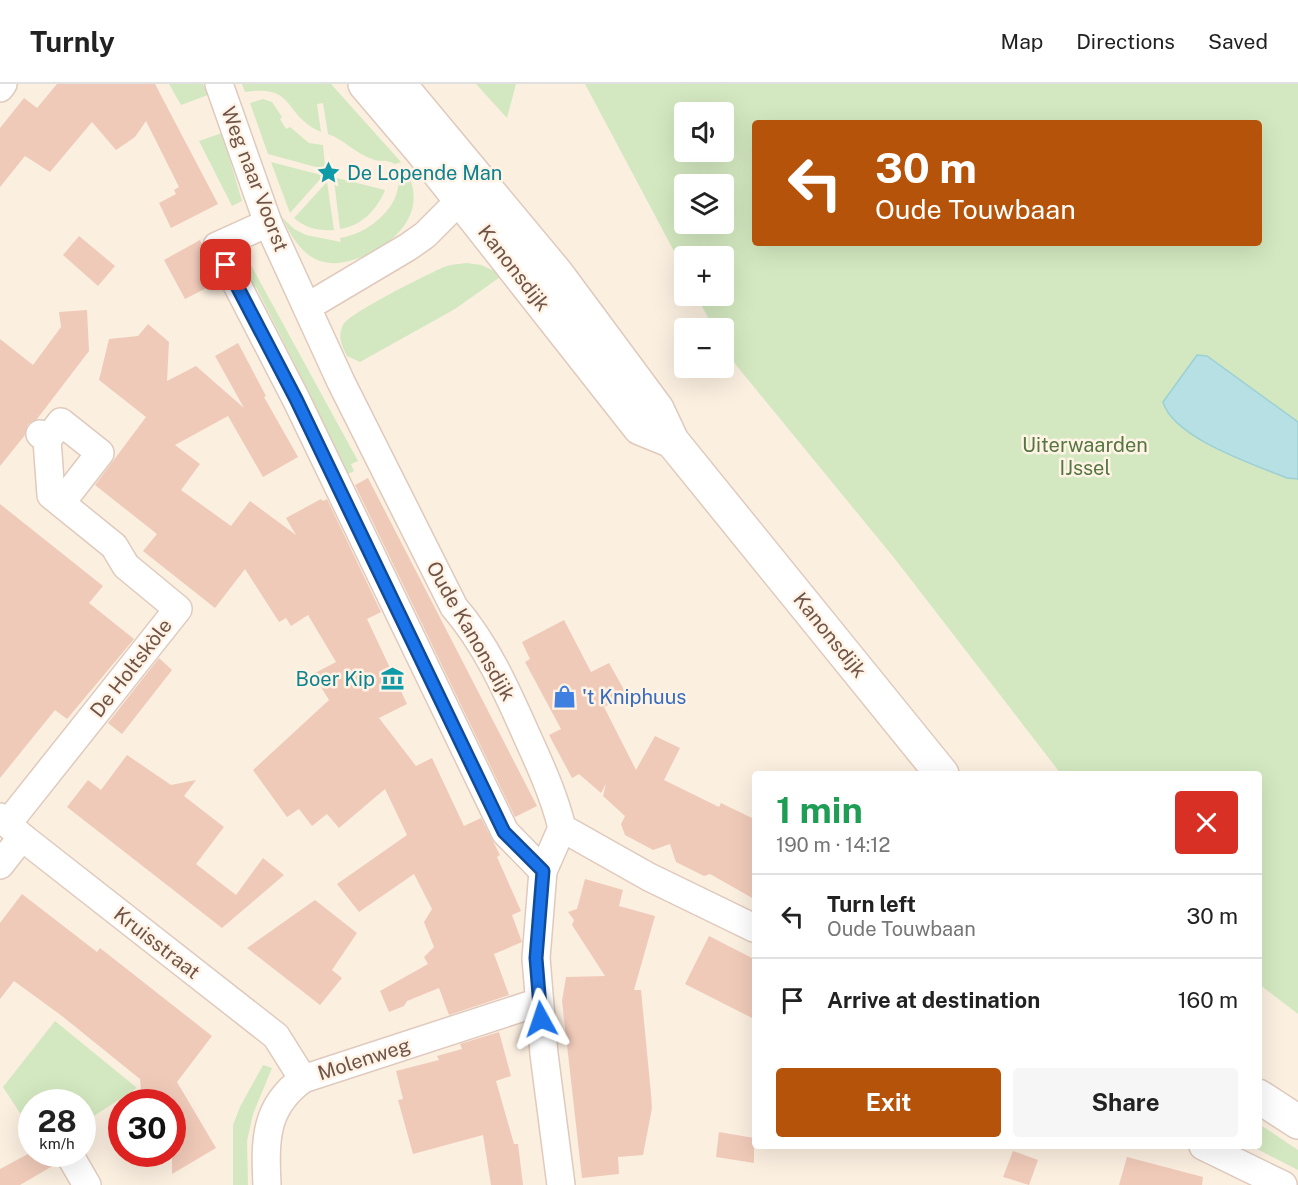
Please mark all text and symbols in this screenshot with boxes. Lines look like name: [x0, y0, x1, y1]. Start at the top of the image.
text: Turnly: [30, 25, 115, 58]
text: Map: [1001, 29, 1043, 54]
text: Directions: [1076, 29, 1175, 54]
text: Saved: [1208, 29, 1268, 54]
map controls: [674, 102, 734, 378]
button: sound: [674, 102, 734, 162]
street label: Weg naar Voorst: [216, 103, 294, 255]
text: 30 m: [875, 143, 977, 192]
icon: left: [776, 144, 854, 222]
place icon: De Lopende Man: [316, 160, 342, 186]
place label: De Lopende Man: [347, 161, 502, 185]
button: layers: [674, 174, 734, 234]
text: Oude Touwbaan: [875, 193, 1076, 225]
street label: Kanonsdijk: [473, 220, 555, 316]
pin: [200, 239, 251, 290]
button: +: [674, 246, 734, 306]
icon: arrive: [209, 248, 242, 281]
button: −: [674, 318, 734, 378]
park label: Uiterwaarden IJssel: [1022, 433, 1148, 480]
street label: Oude Kanonsdijk: [421, 557, 521, 705]
street label: Kanonsdijk: [788, 588, 872, 682]
street label: De Holtskòle: [85, 614, 177, 722]
museum icon: Boer Kip: [380, 666, 406, 692]
place label: Boer Kip: [296, 667, 375, 691]
shop icon: 't Kniphuus: [551, 684, 577, 710]
place label: 't Kniphuus: [582, 685, 686, 709]
text: 1 min: [776, 789, 863, 831]
button: close: [1175, 791, 1238, 854]
text: 190 m · 14:12: [776, 833, 890, 857]
text: Turn left: [827, 891, 916, 917]
icon: left: [776, 900, 809, 933]
street label: Kruisstraat: [109, 902, 205, 984]
text: 30 m: [1186, 903, 1238, 929]
text: Oude Touwbaan: [827, 917, 976, 941]
icon: arrive: [776, 984, 809, 1017]
position arrow: [509, 987, 573, 1051]
text: Arrive at destination: [827, 987, 1040, 1013]
text: 160 m: [1178, 987, 1238, 1013]
street label: Molenweg: [315, 1033, 413, 1085]
button: Exit: [776, 1068, 1001, 1137]
button: Share: [1013, 1068, 1238, 1137]
speed limit sign: 30: [108, 1089, 186, 1167]
text: 28: [37, 1103, 77, 1139]
text: km/h: [39, 1135, 75, 1152]

